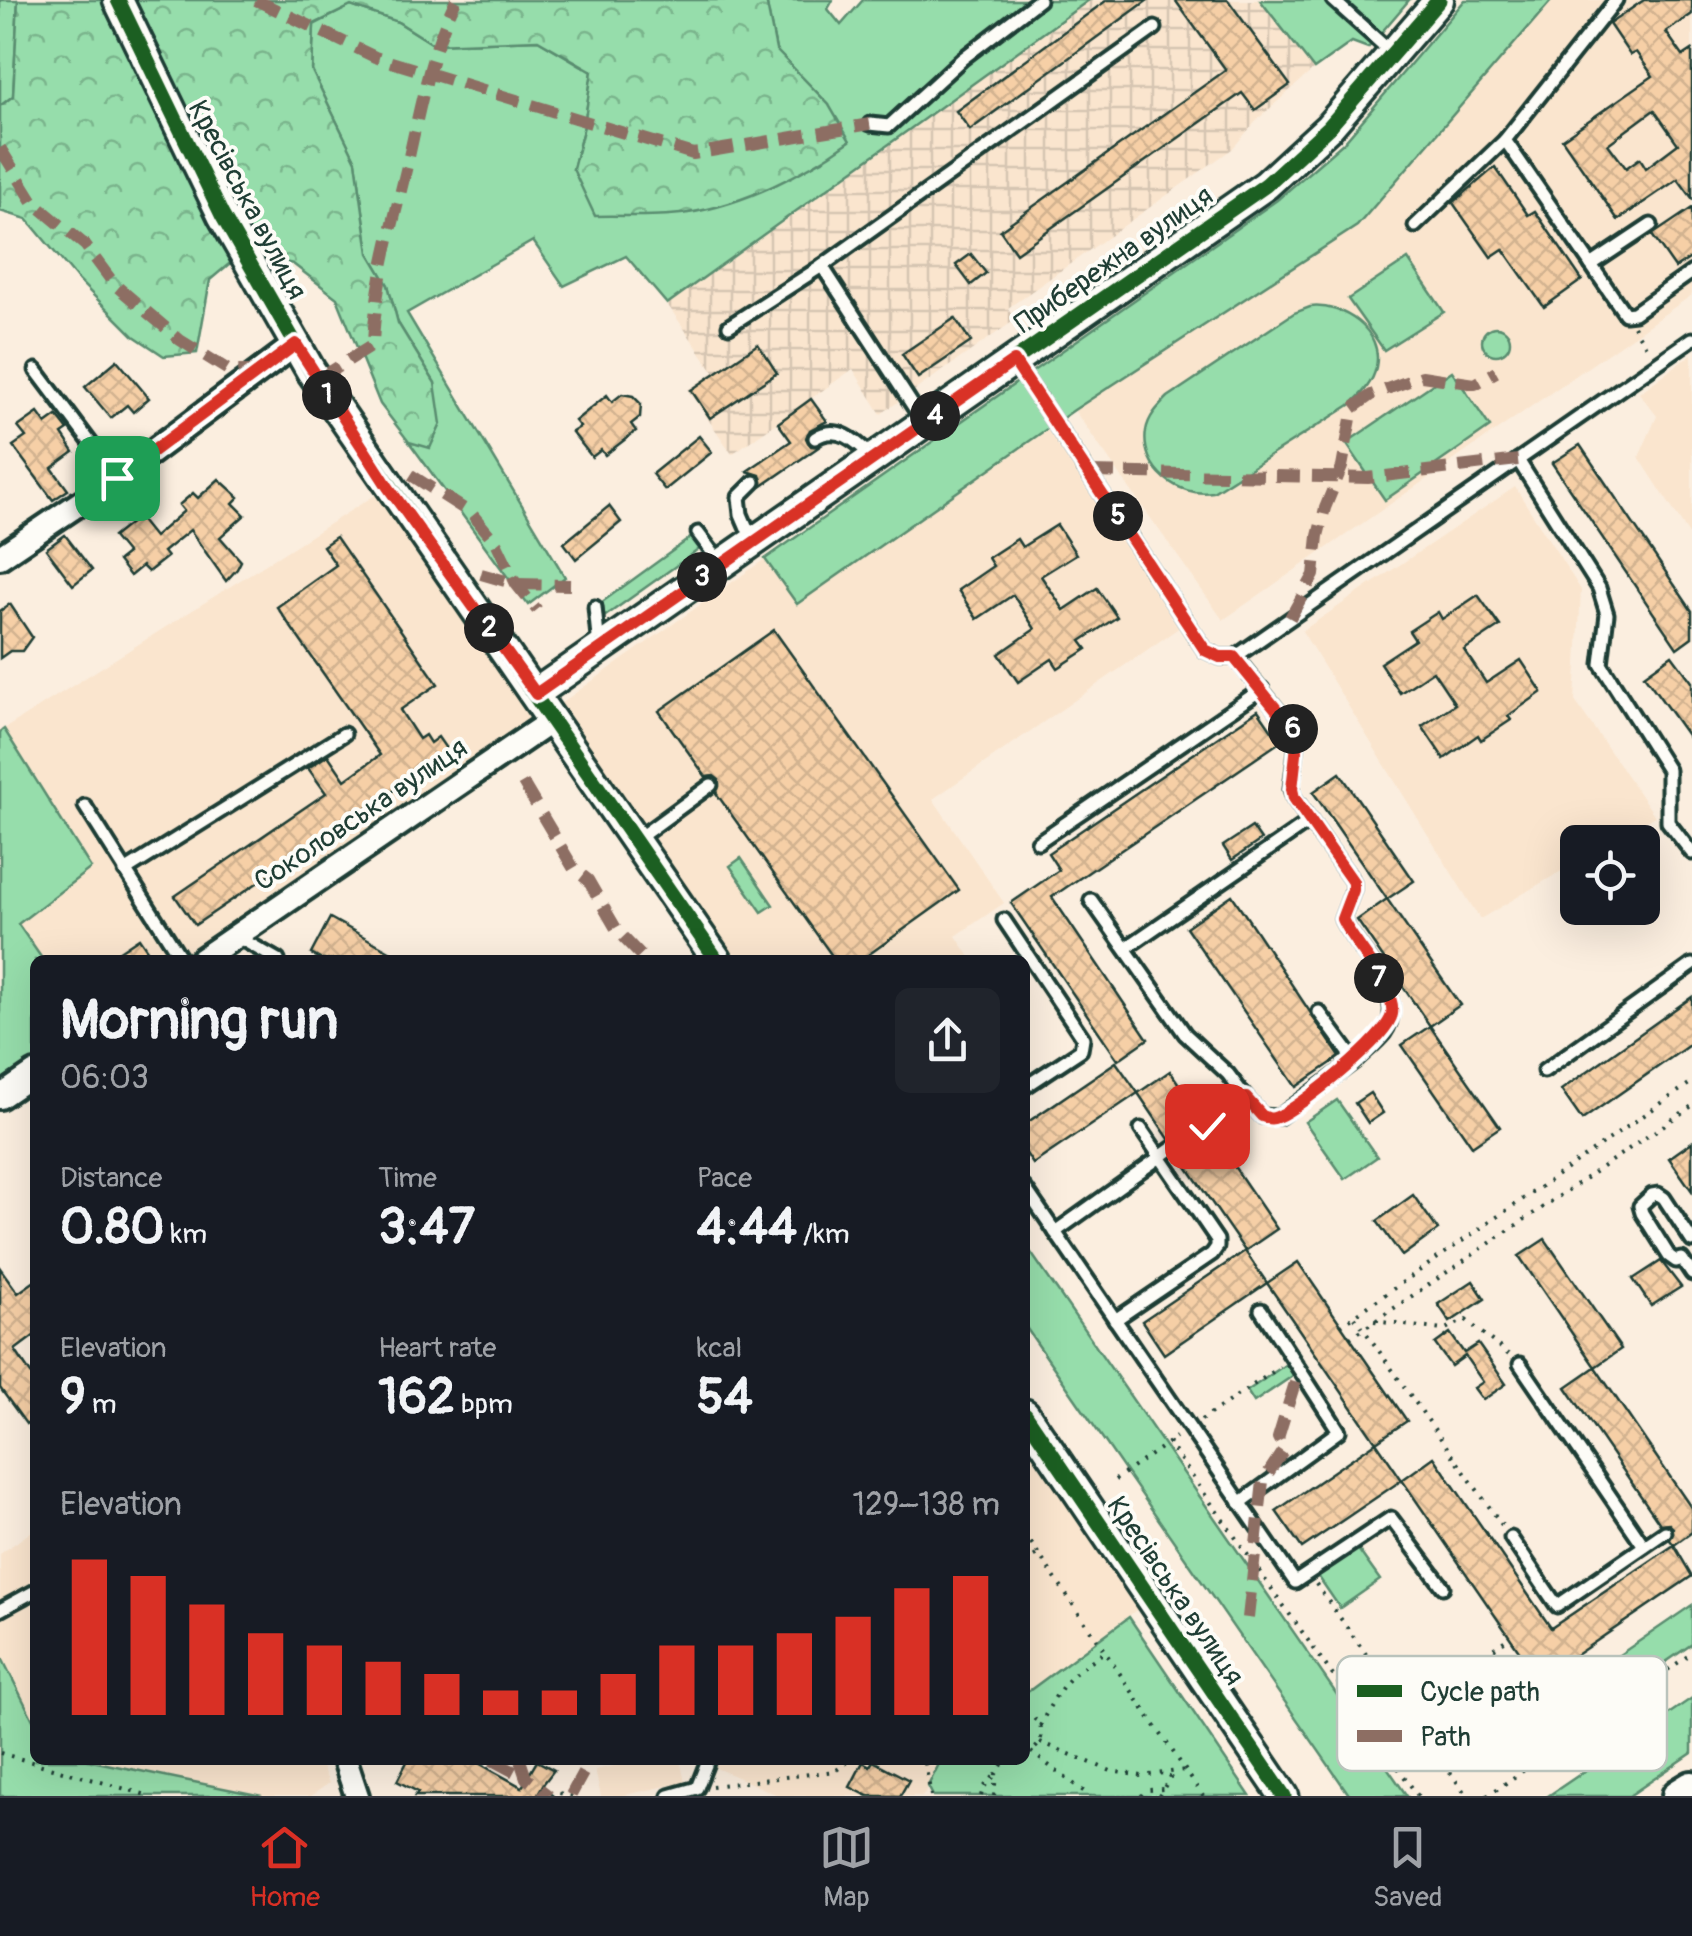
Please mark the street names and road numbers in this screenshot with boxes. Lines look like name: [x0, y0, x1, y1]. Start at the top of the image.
street label: Кресівська вулиця: [180, 94, 314, 306]
street label: Прибережна вулиця: [1008, 179, 1220, 341]
street label: Соколовська вулиця: [248, 731, 474, 899]
street label: Кресівська вулиця: [1099, 1490, 1251, 1692]

